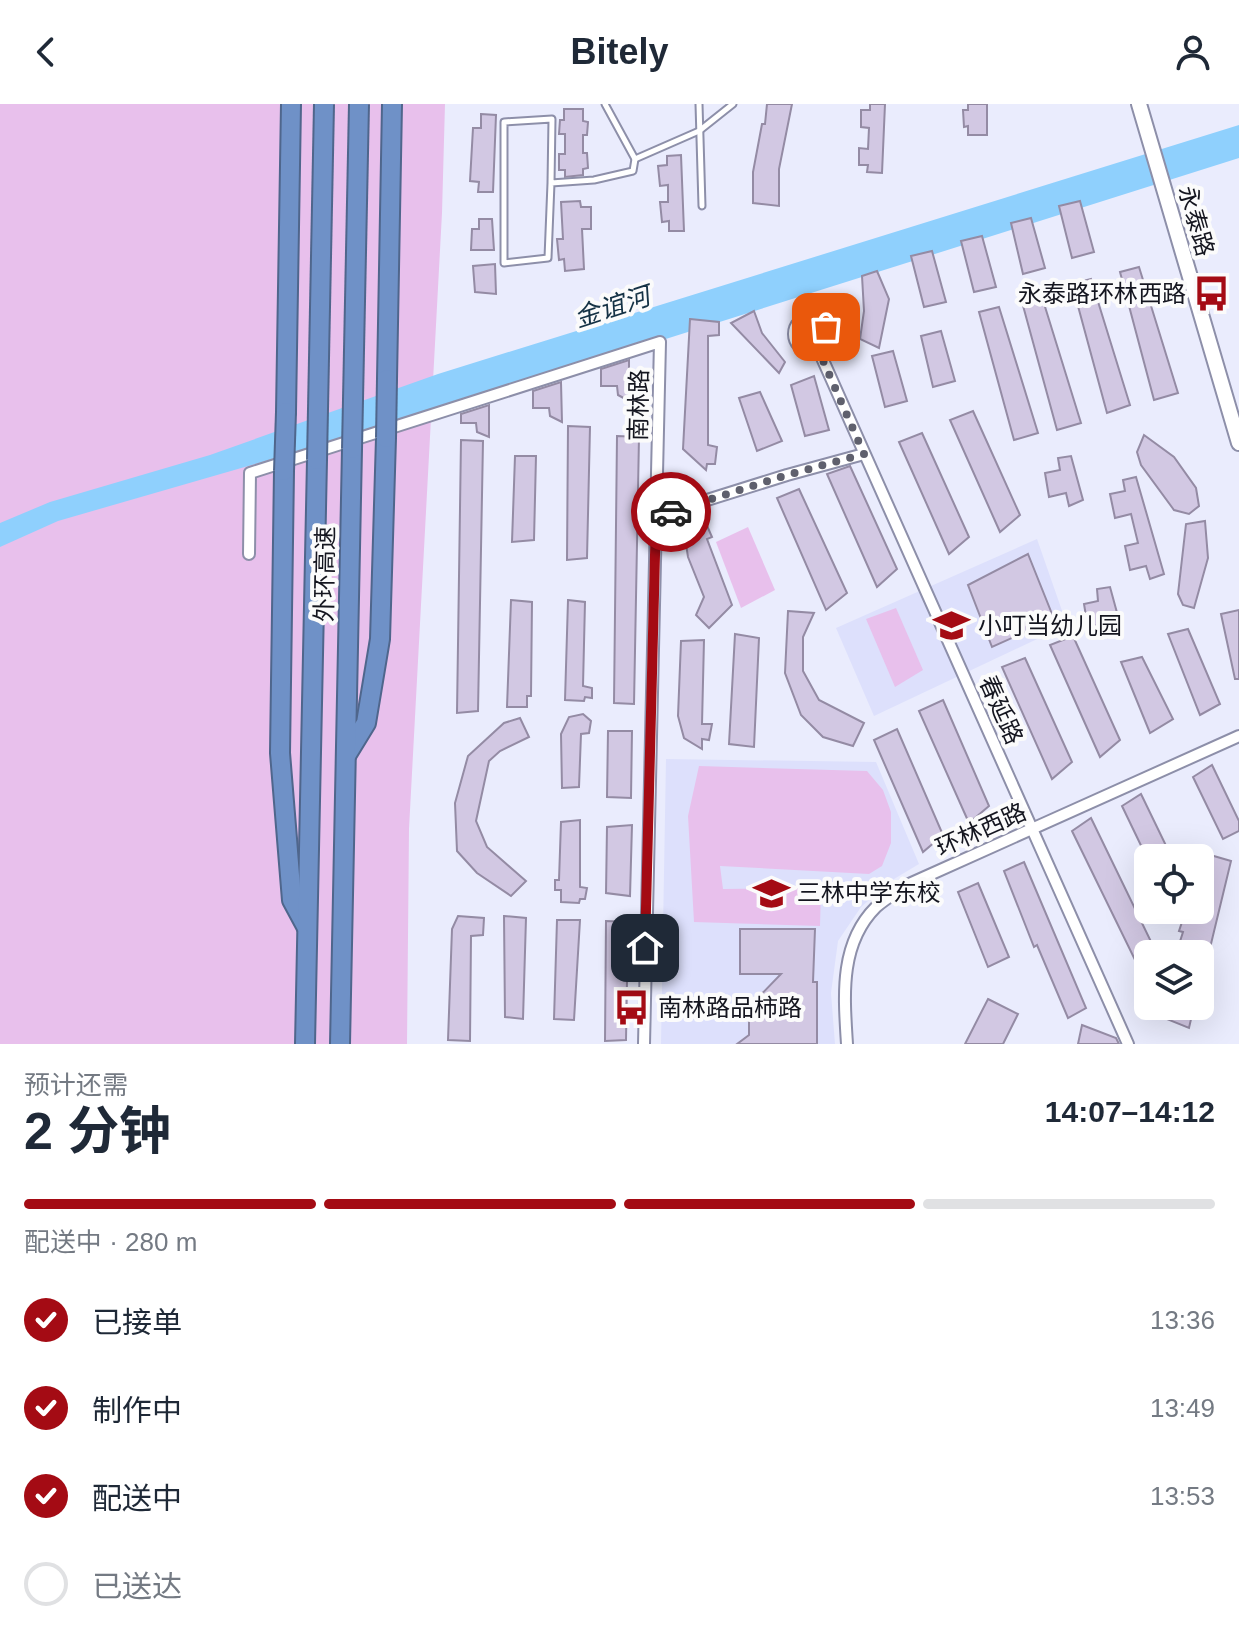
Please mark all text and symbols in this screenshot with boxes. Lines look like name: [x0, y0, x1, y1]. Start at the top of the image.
icon: back: [24, 30, 68, 74]
icon: person: [1171, 30, 1215, 74]
text: Bitely: [570, 31, 669, 72]
street label: 永泰路: [1174, 183, 1219, 259]
bus stop icon: 永泰路环林西路: [1193, 275, 1231, 313]
water label: 金谊河: [570, 279, 658, 333]
place label: 永泰路环林西路: [1018, 280, 1186, 307]
pin: [792, 293, 860, 361]
icon: bag: [804, 305, 848, 349]
street label: 南林路: [624, 369, 653, 441]
courier: [631, 472, 711, 552]
icon: car: [649, 490, 693, 534]
street label: 外环高速: [310, 526, 339, 622]
school or university icon: 小叮当幼儿园: [933, 607, 971, 645]
place label: 小叮当幼儿园: [978, 612, 1122, 639]
street label: 春延路: [974, 671, 1028, 748]
street label: 环林西路: [931, 798, 1030, 861]
map controls: [1134, 844, 1214, 1020]
button: locate: [1134, 844, 1214, 924]
school or university icon: 三林中学东校: [752, 874, 790, 912]
place label: 三林中学东校: [797, 879, 941, 906]
pin: [611, 914, 679, 982]
icon: home: [623, 926, 667, 970]
button: layers: [1134, 940, 1214, 1020]
bus stop icon: 南林路品柿路: [613, 989, 651, 1027]
place label: 南林路品柿路: [658, 994, 802, 1021]
text: 预计还需: [24, 1070, 128, 1100]
text: 14:07–14:12: [1045, 1095, 1215, 1128]
text: 2 分钟: [24, 1102, 171, 1160]
text: 配送中 · 280 m: [24, 1227, 197, 1257]
icon: check: [24, 1298, 68, 1342]
text: 13:36: [1150, 1305, 1215, 1335]
text: 已接单: [92, 1306, 182, 1339]
icon: check: [24, 1386, 68, 1430]
text: 13:49: [1150, 1393, 1215, 1423]
text: 制作中: [92, 1394, 182, 1427]
icon: check: [24, 1474, 68, 1518]
text: 13:53: [1150, 1481, 1215, 1511]
text: 配送中: [92, 1482, 182, 1515]
text: 已送达: [92, 1570, 182, 1603]

